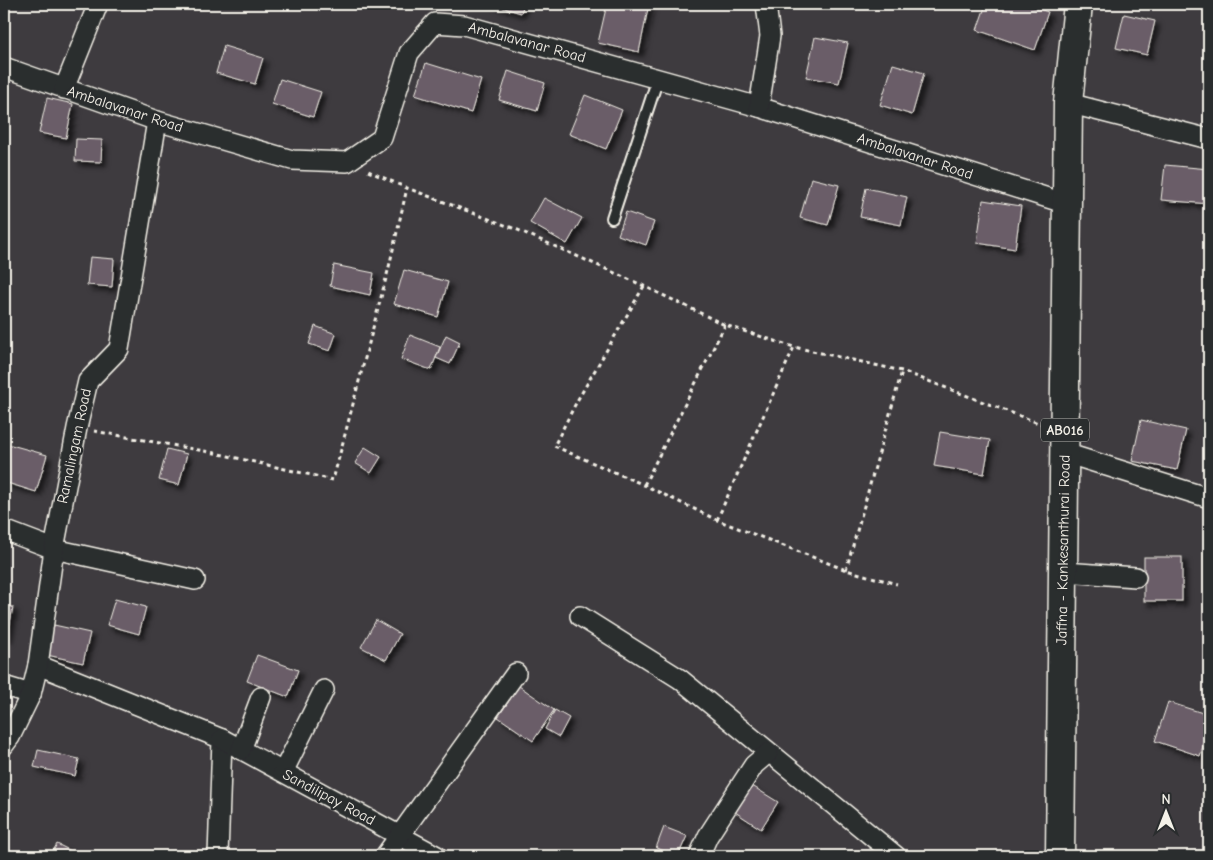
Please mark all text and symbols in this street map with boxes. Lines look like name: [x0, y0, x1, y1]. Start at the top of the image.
street label: Ambalavanar Road: [466, 18, 588, 66]
street label: Ambalavanar Road: [65, 82, 185, 136]
street label: Ambalavanar Road: [855, 129, 975, 183]
street label: Ramalingam Road: [53, 387, 95, 505]
road number: AB016: [1041, 418, 1089, 442]
street label: Jaffna - Kankesanthurai Road: [1052, 455, 1074, 645]
street label: Sandilipay Road: [280, 765, 378, 829]
north arrow: [1140, 788, 1190, 838]
text: N: [1161, 791, 1171, 808]

